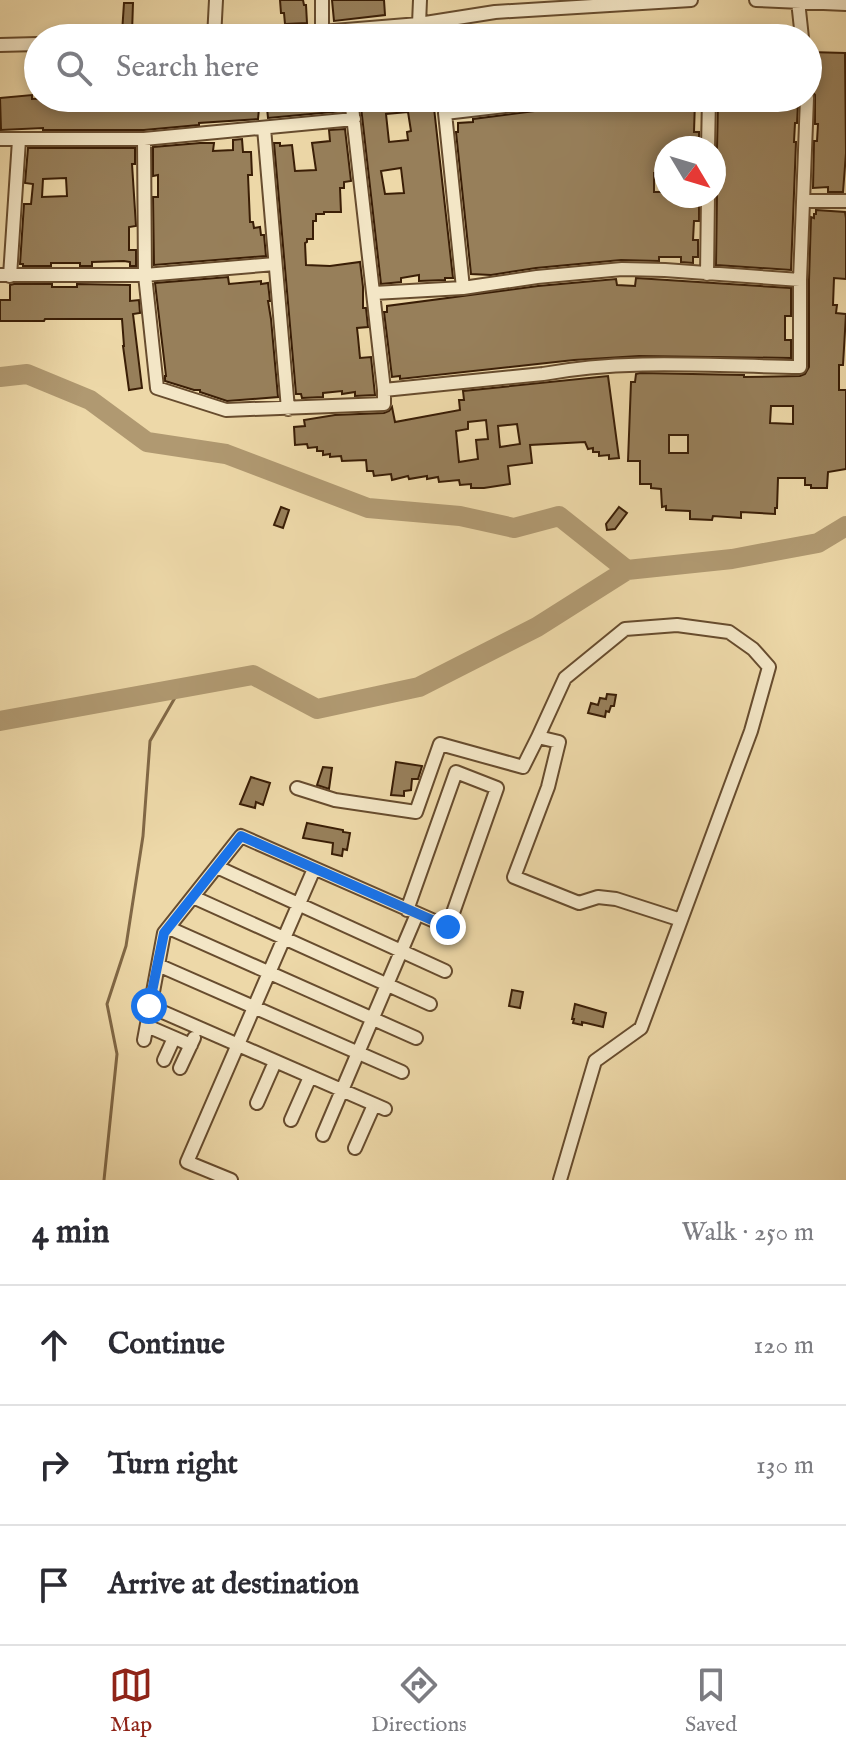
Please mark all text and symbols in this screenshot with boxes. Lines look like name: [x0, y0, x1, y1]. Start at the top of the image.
search box: [24, 24, 822, 112]
icon: search: [52, 46, 96, 90]
text: Search here: [116, 49, 259, 87]
north arrow: [654, 136, 726, 208]
route end: [430, 909, 466, 945]
route start: [131, 988, 167, 1024]
text: 4 min: [32, 1211, 110, 1254]
text: Walk · 250 m: [681, 1216, 814, 1249]
icon: ahead: [32, 1323, 76, 1367]
text: Continue: [108, 1326, 225, 1364]
text: 120 m: [754, 1329, 814, 1362]
icon: right: [32, 1443, 76, 1487]
text: Turn right: [108, 1446, 238, 1484]
text: 130 m: [756, 1449, 814, 1482]
icon: arrive: [32, 1563, 76, 1607]
text: Arrive at destination: [108, 1566, 359, 1604]
tab: Map: [109, 1663, 153, 1739]
tab: Directions: [371, 1663, 467, 1739]
tab: Saved: [685, 1663, 737, 1739]

